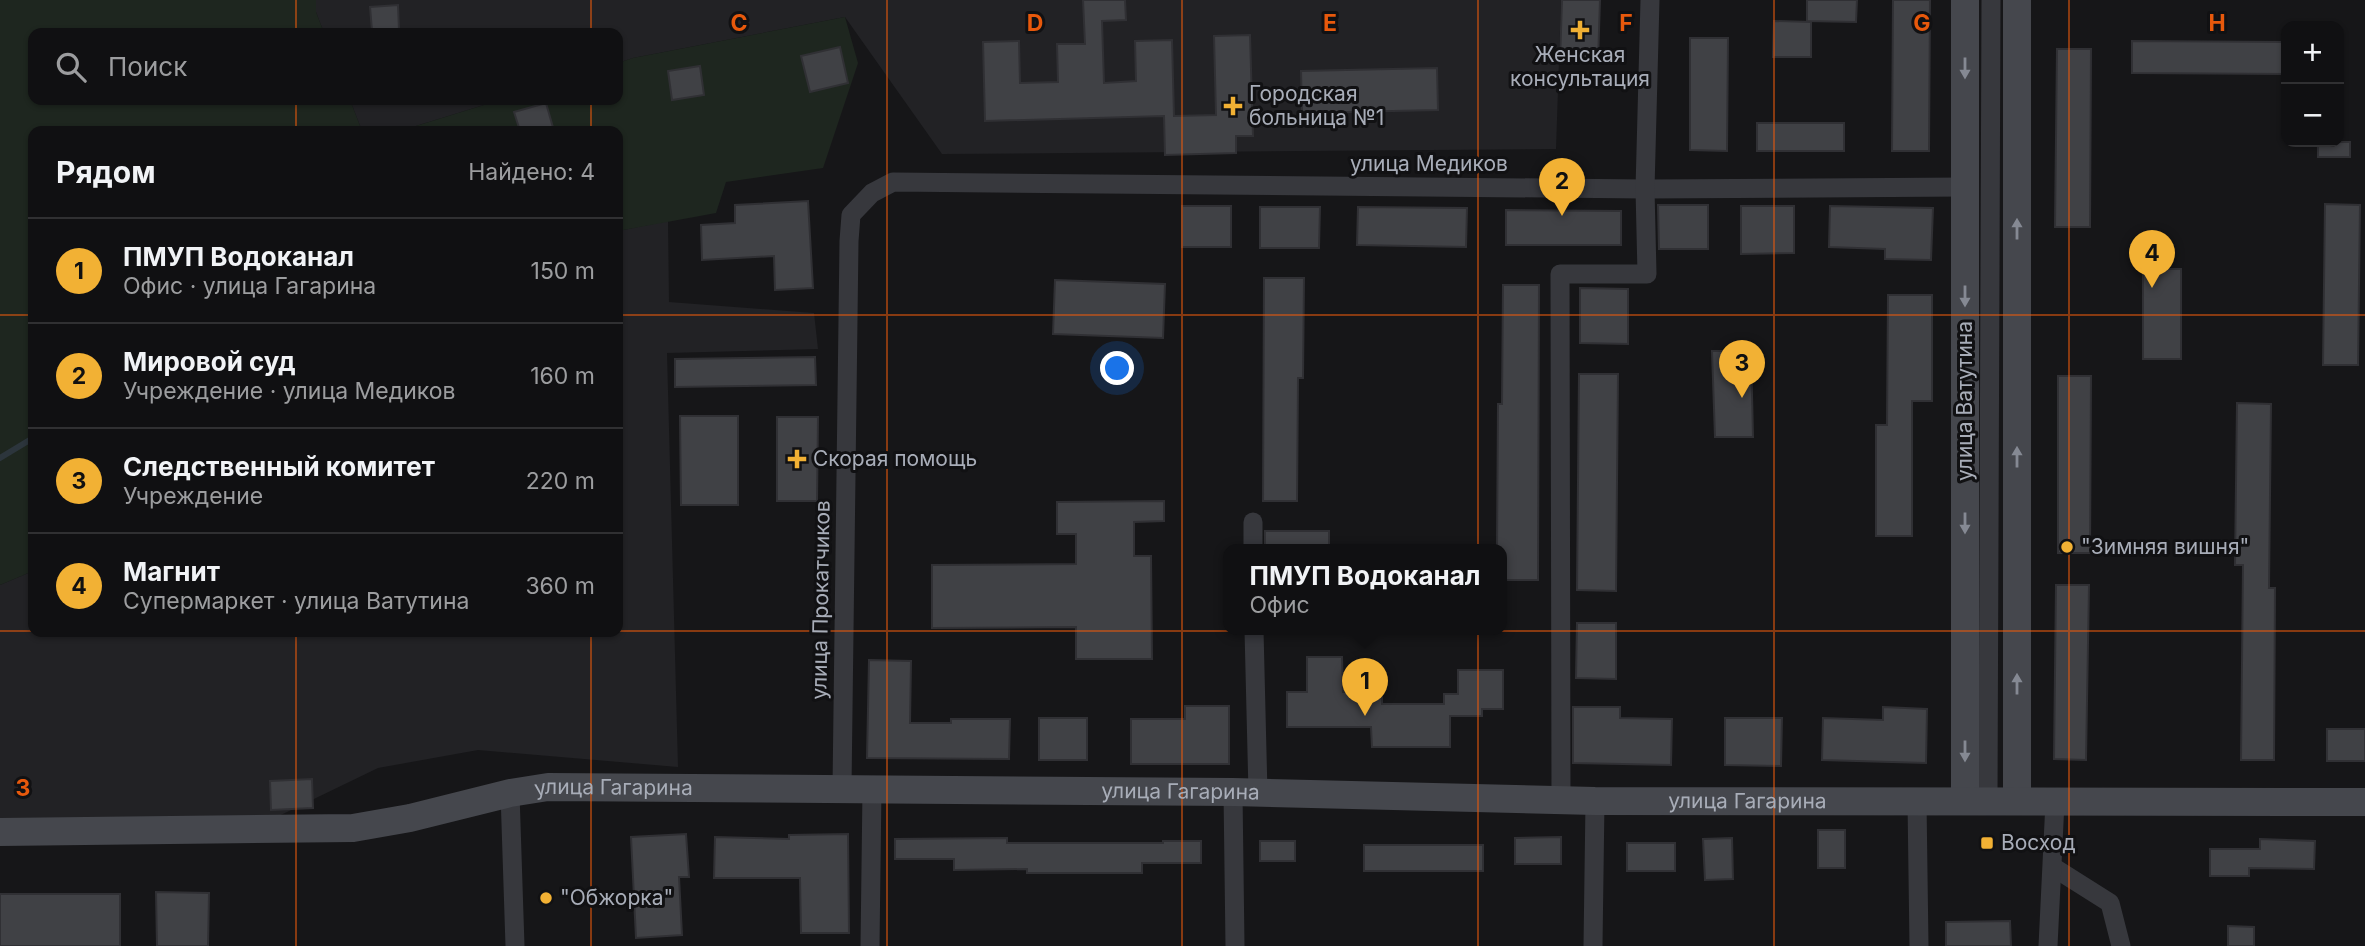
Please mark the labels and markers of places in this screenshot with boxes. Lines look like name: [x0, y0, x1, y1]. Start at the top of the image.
marker: Женская консультация: [1570, 20, 1590, 40]
place label: Женская консультация: [1510, 42, 1650, 91]
place label: Городская больница №1: [1249, 81, 1384, 130]
marker: Городская больница №1: [1223, 96, 1243, 116]
pin: 2: [1539, 158, 1585, 216]
pin: 4: [2129, 230, 2175, 288]
pin: 3: [1719, 340, 1765, 398]
place label: Скорая помощь: [813, 446, 977, 471]
marker: Скорая помощь: [787, 449, 807, 469]
place label: "Зимняя вишня": [2081, 534, 2249, 559]
marker: "Зимняя вишня": [2059, 539, 2075, 555]
pin: 1: [1342, 658, 1388, 716]
place label: Восход: [2001, 830, 2076, 855]
marker: Восход: [1979, 835, 1995, 851]
place label: "Обжорка": [560, 885, 673, 910]
marker: "Обжорка": [538, 890, 554, 906]

